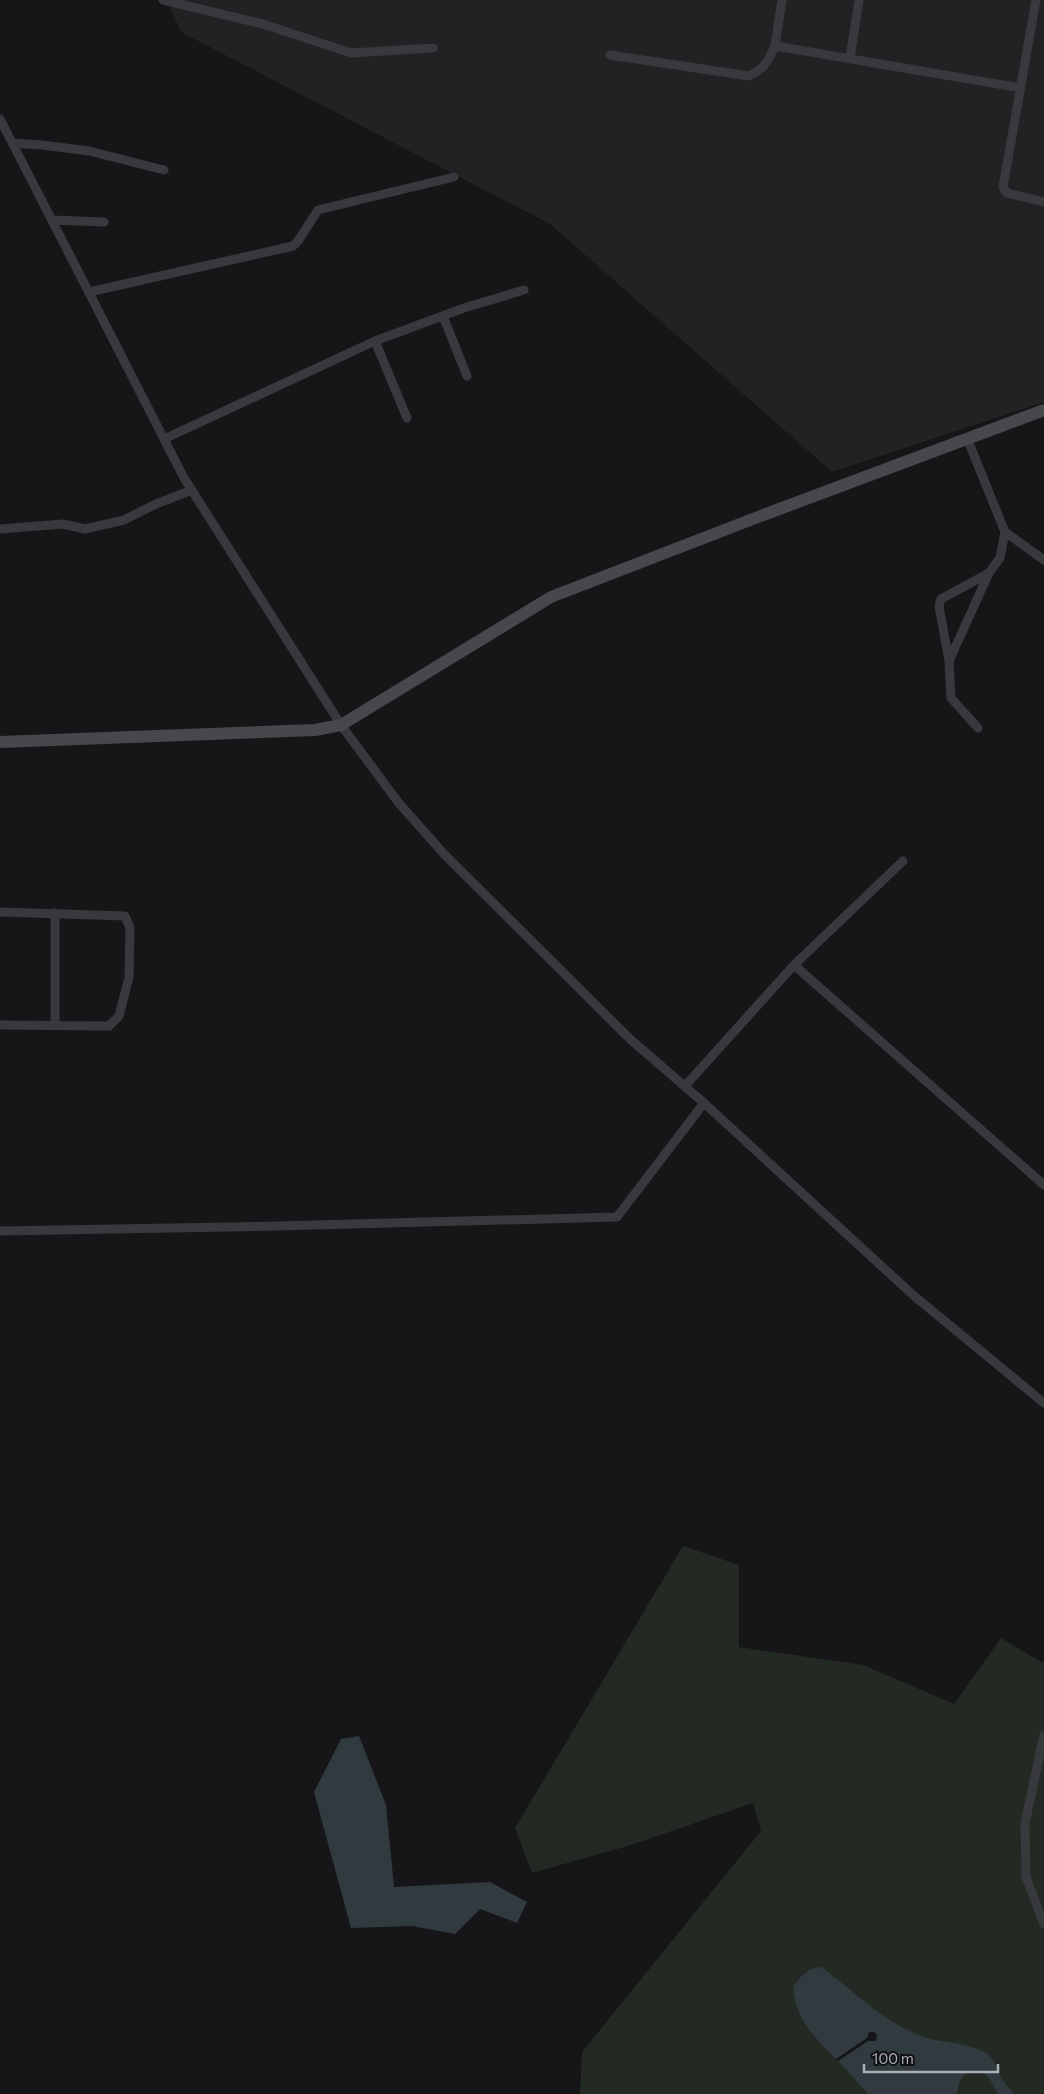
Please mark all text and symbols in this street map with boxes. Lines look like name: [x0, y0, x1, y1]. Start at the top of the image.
scale bar: [864, 2042, 998, 2074]
text: 100 m: [872, 2049, 914, 2067]

